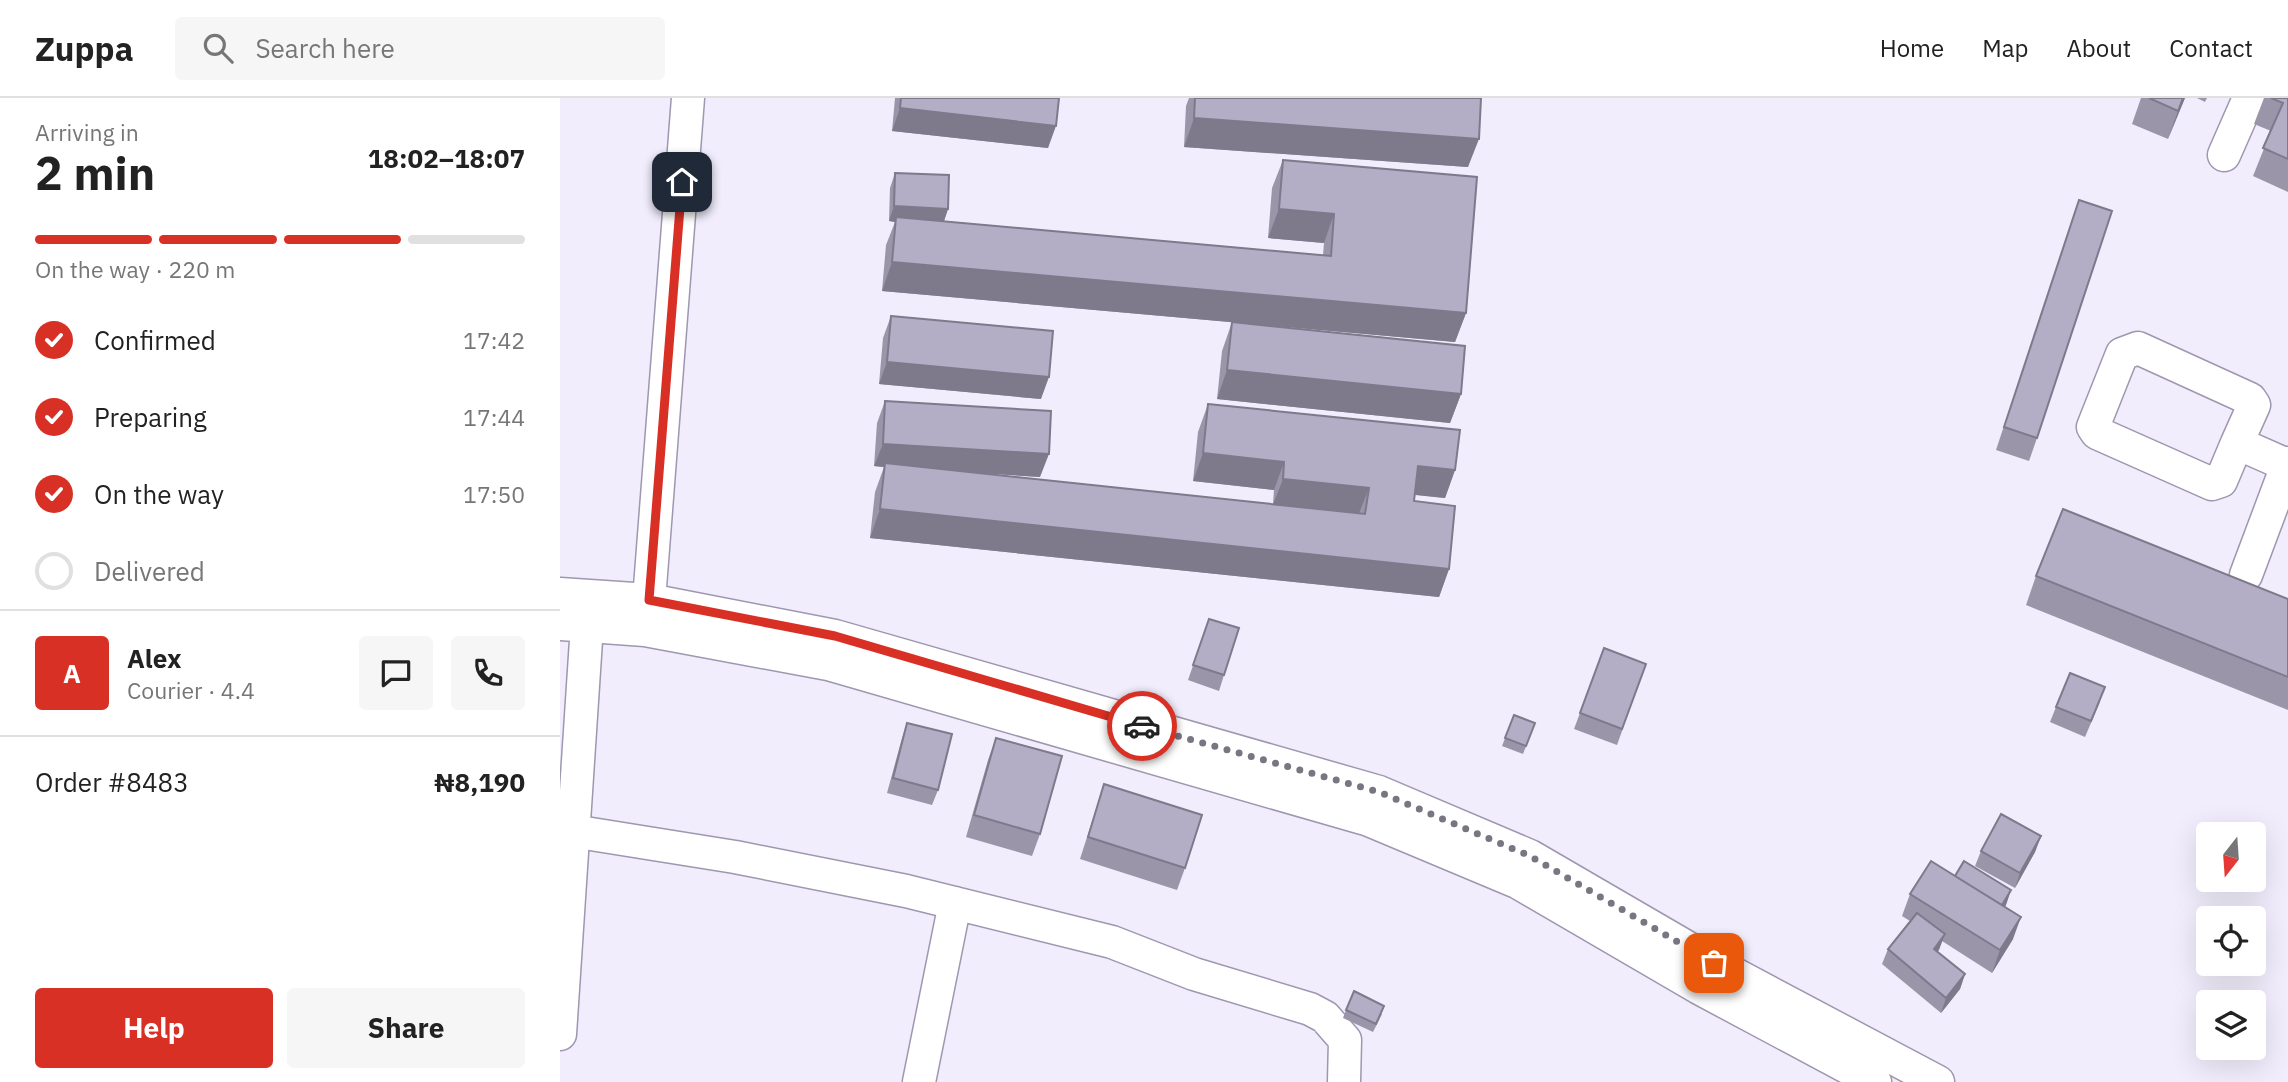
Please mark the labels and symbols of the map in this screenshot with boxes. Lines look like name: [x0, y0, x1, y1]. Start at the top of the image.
pin: [652, 152, 712, 212]
courier: [1107, 691, 1177, 761]
north arrow: [2196, 822, 2266, 892]
pin: [1684, 933, 1744, 993]

